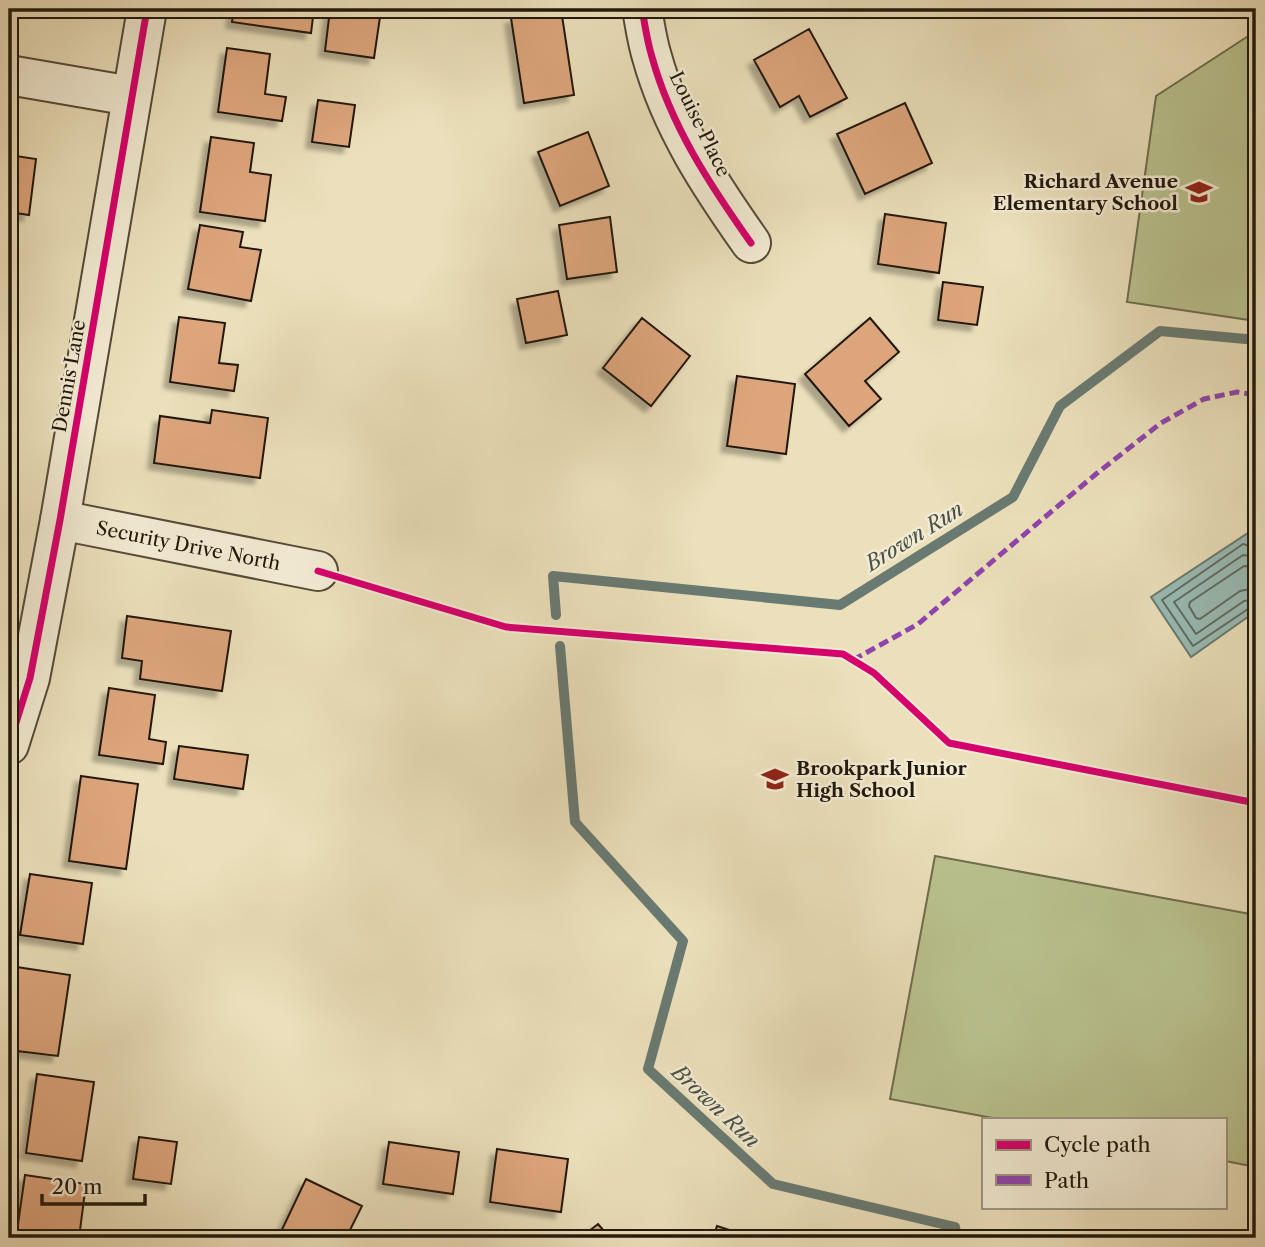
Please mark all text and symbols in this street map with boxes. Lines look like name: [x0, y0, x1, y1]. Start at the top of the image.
street label: Louise Place: [665, 68, 735, 180]
place label: Richard Avenue Elementary School: [993, 170, 1178, 215]
school or university icon: Richard Avenue Elementary School: [1184, 177, 1214, 207]
street label: Dennis Lane: [48, 318, 90, 434]
water label: Brown Run: [859, 496, 968, 577]
street label: Security Drive North: [94, 516, 283, 575]
place label: Brookpark Junior High School: [796, 757, 968, 802]
school or university icon: Brookpark Junior High School: [760, 764, 790, 794]
water label: Brown Run: [665, 1058, 765, 1153]
legend: [982, 1118, 1226, 1208]
text: Cycle path: [1044, 1132, 1151, 1157]
scale bar: [42, 1163, 145, 1207]
text: Path: [1044, 1168, 1089, 1193]
text: 20 m: [52, 1174, 103, 1199]

